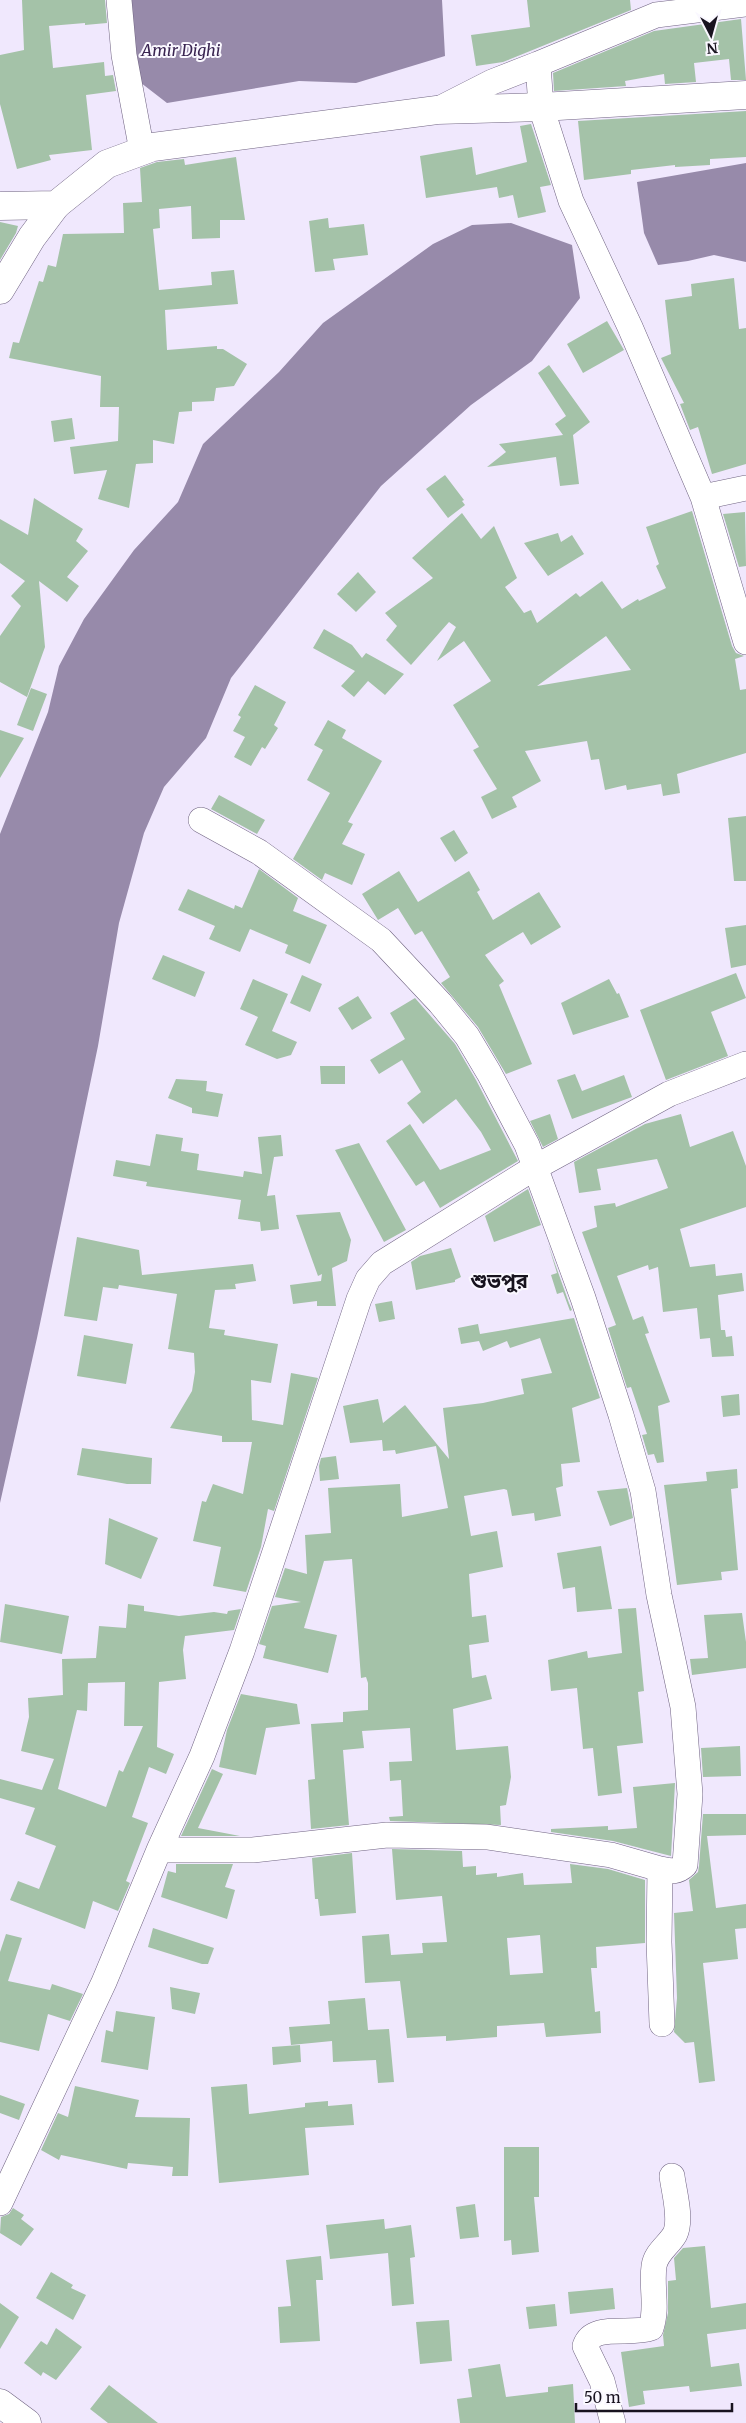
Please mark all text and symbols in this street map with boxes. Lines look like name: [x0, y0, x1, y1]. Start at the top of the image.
north arrow: [686, 10, 736, 60]
text: N: [706, 38, 719, 57]
water label: Amir Dighi: [140, 40, 221, 60]
district label: শুভপুর: [470, 1268, 529, 1293]
scale bar: [576, 2380, 732, 2412]
text: 50 m: [584, 2388, 621, 2407]

